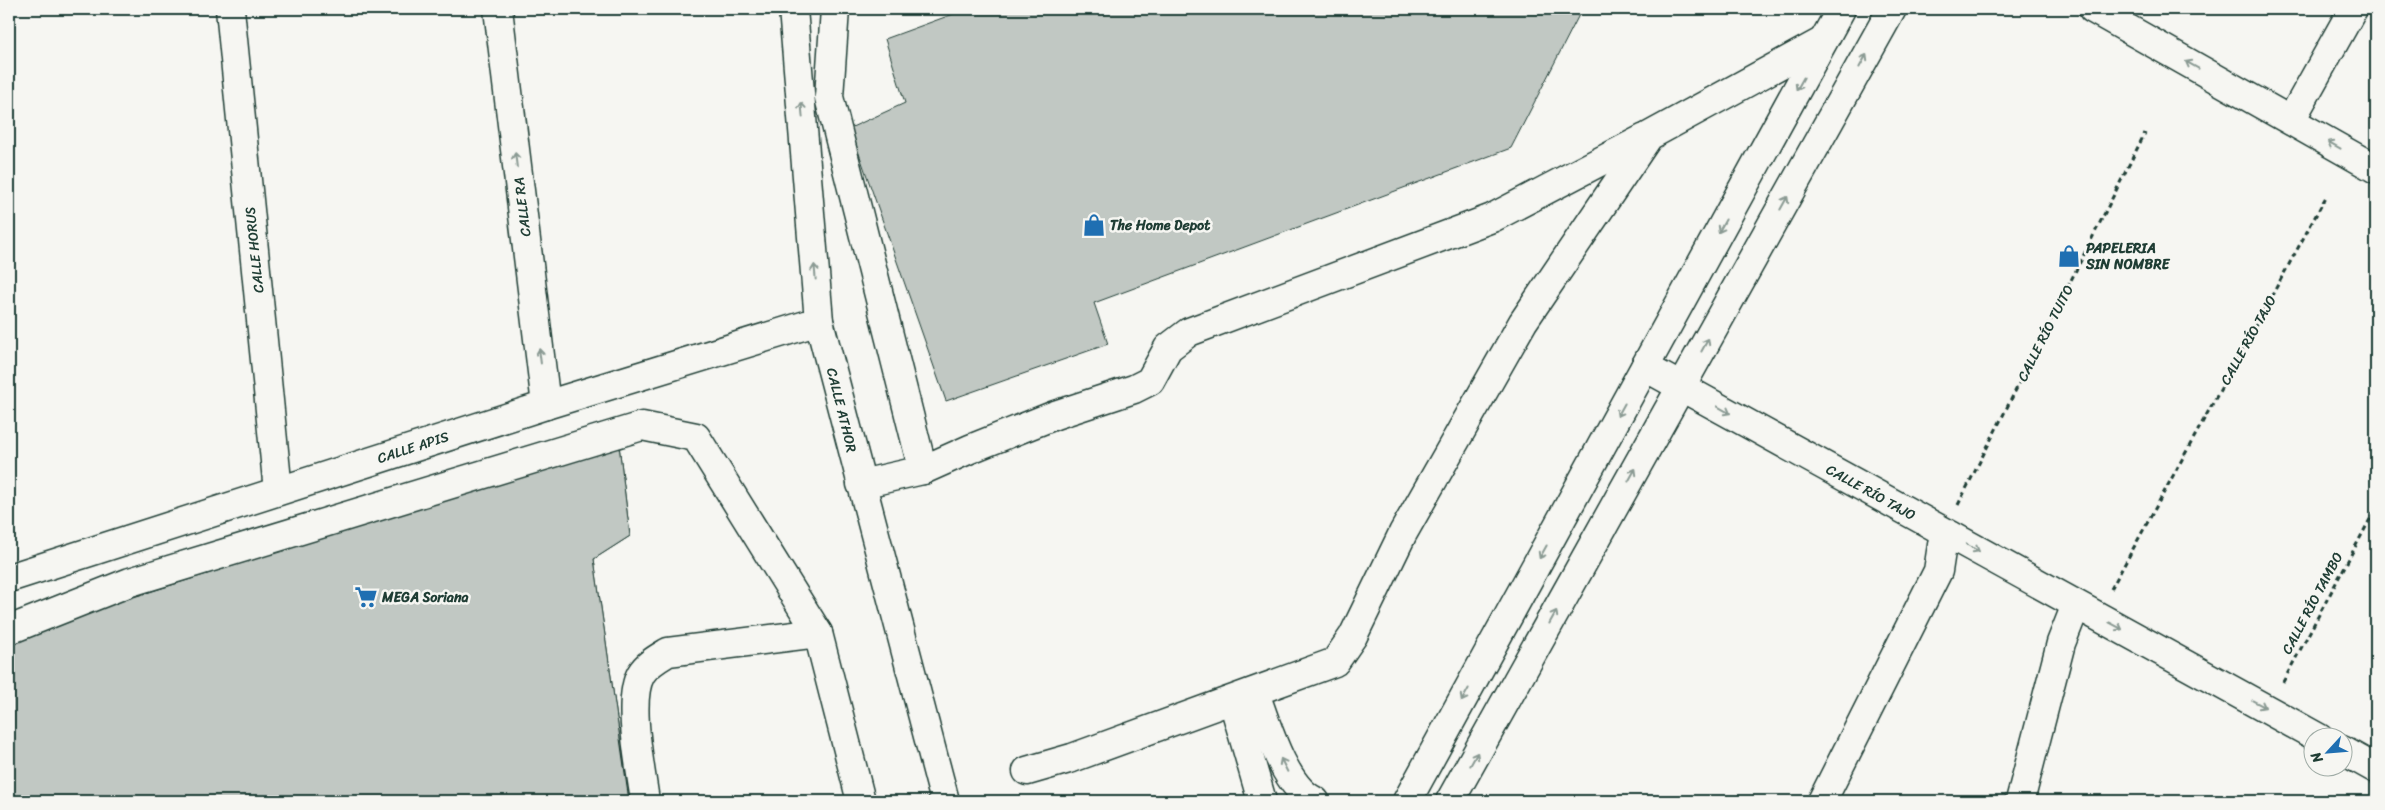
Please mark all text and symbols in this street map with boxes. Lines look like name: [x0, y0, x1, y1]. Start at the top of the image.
one-way arrow: [1859, 54, 1869, 68]
one-way arrow: [2185, 60, 2200, 70]
one-way arrow: [1795, 76, 1805, 91]
one-way arrow: [797, 102, 806, 118]
one-way arrow: [2327, 139, 2341, 149]
one-way arrow: [511, 152, 521, 168]
street label: CALLE RA: [506, 176, 539, 238]
one-way arrow: [1779, 195, 1789, 210]
street label: CALLE HORUS: [237, 205, 271, 294]
shop icon: The Home Depot: [1081, 212, 1107, 238]
place label: The Home Depot: [1110, 213, 1211, 238]
one-way arrow: [1717, 218, 1726, 233]
place label: PAPELERIA SIN NOMBRE: [2085, 236, 2170, 277]
shop icon: PAPELERIA SIN NOMBRE: [2056, 243, 2082, 269]
one-way arrow: [810, 264, 820, 280]
street label: CALLE RÍO TUITO: [2010, 280, 2081, 386]
street label: CALLE RÍO TAJO: [2213, 291, 2284, 390]
one-way arrow: [1700, 337, 1710, 352]
one-way arrow: [535, 349, 545, 365]
street label: CALLE ATHOR: [819, 365, 864, 455]
one-way arrow: [1616, 402, 1626, 417]
one-way arrow: [1716, 406, 1731, 416]
street label: CALLE APIS: [374, 424, 452, 471]
street label: CALLE RÍO TAJO: [1821, 457, 1920, 528]
one-way arrow: [1628, 468, 1637, 483]
one-way arrow: [1966, 543, 1981, 553]
one-way arrow: [1538, 545, 1548, 559]
street label: CALLE RÍO TAMBO: [2275, 547, 2350, 659]
supermarket icon: MEGA Soriana: [353, 584, 379, 610]
place label: MEGA Soriana: [381, 585, 468, 610]
one-way arrow: [1548, 609, 1558, 624]
one-way arrow: [2108, 622, 2123, 632]
one-way arrow: [1460, 687, 1469, 702]
one-way arrow: [2251, 700, 2266, 709]
north arrow: [2302, 728, 2352, 778]
text: N: [2303, 747, 2331, 768]
one-way arrow: [1469, 752, 1479, 766]
one-way arrow: [1279, 758, 1289, 773]

